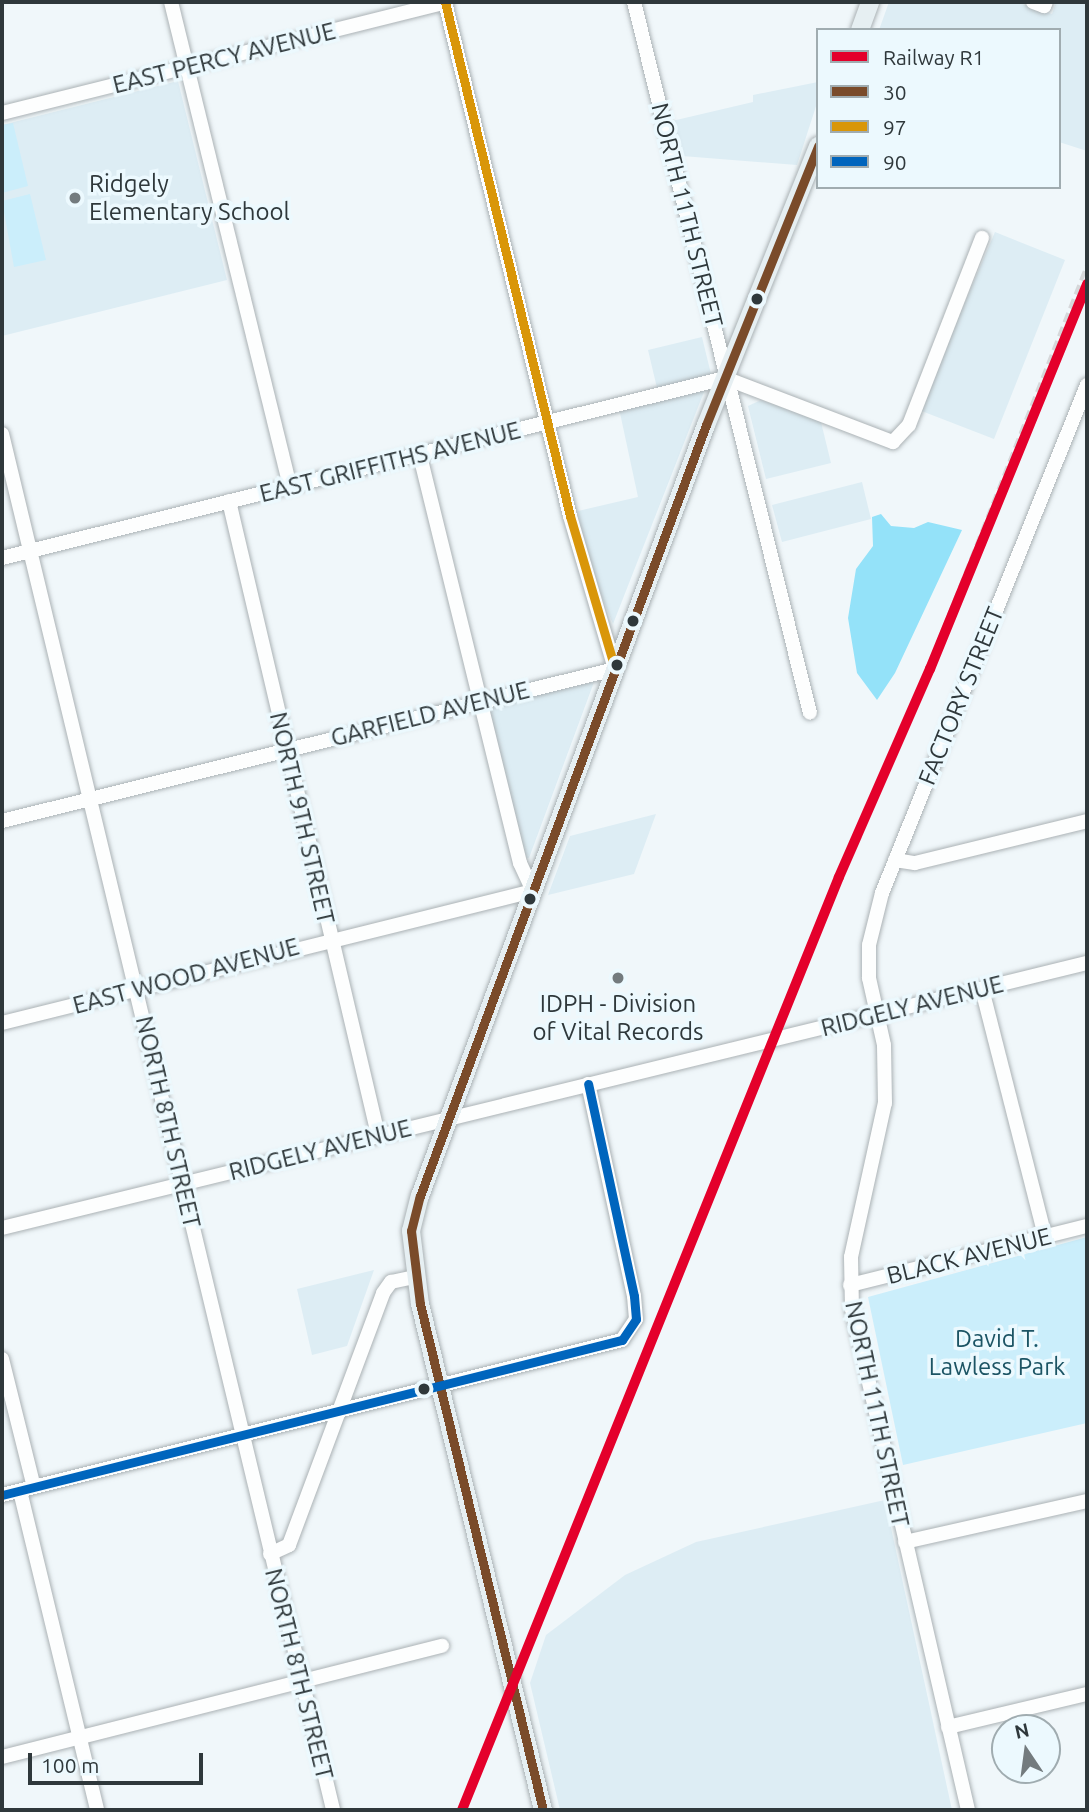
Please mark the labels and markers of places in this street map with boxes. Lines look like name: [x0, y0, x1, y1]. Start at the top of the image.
place label: Ridgely Elementary School: [89, 170, 290, 226]
marker: Ridgely Elementary School: [67, 190, 83, 206]
unlabelled marker: [750, 292, 764, 306]
unlabelled marker: [626, 614, 640, 628]
unlabelled marker: [610, 658, 624, 672]
unlabelled marker: [523, 892, 537, 906]
marker: IDPH - Division of Vital Records: [610, 970, 626, 986]
place label: IDPH - Division of Vital Records: [533, 990, 703, 1046]
unlabelled marker: [417, 1382, 431, 1396]

